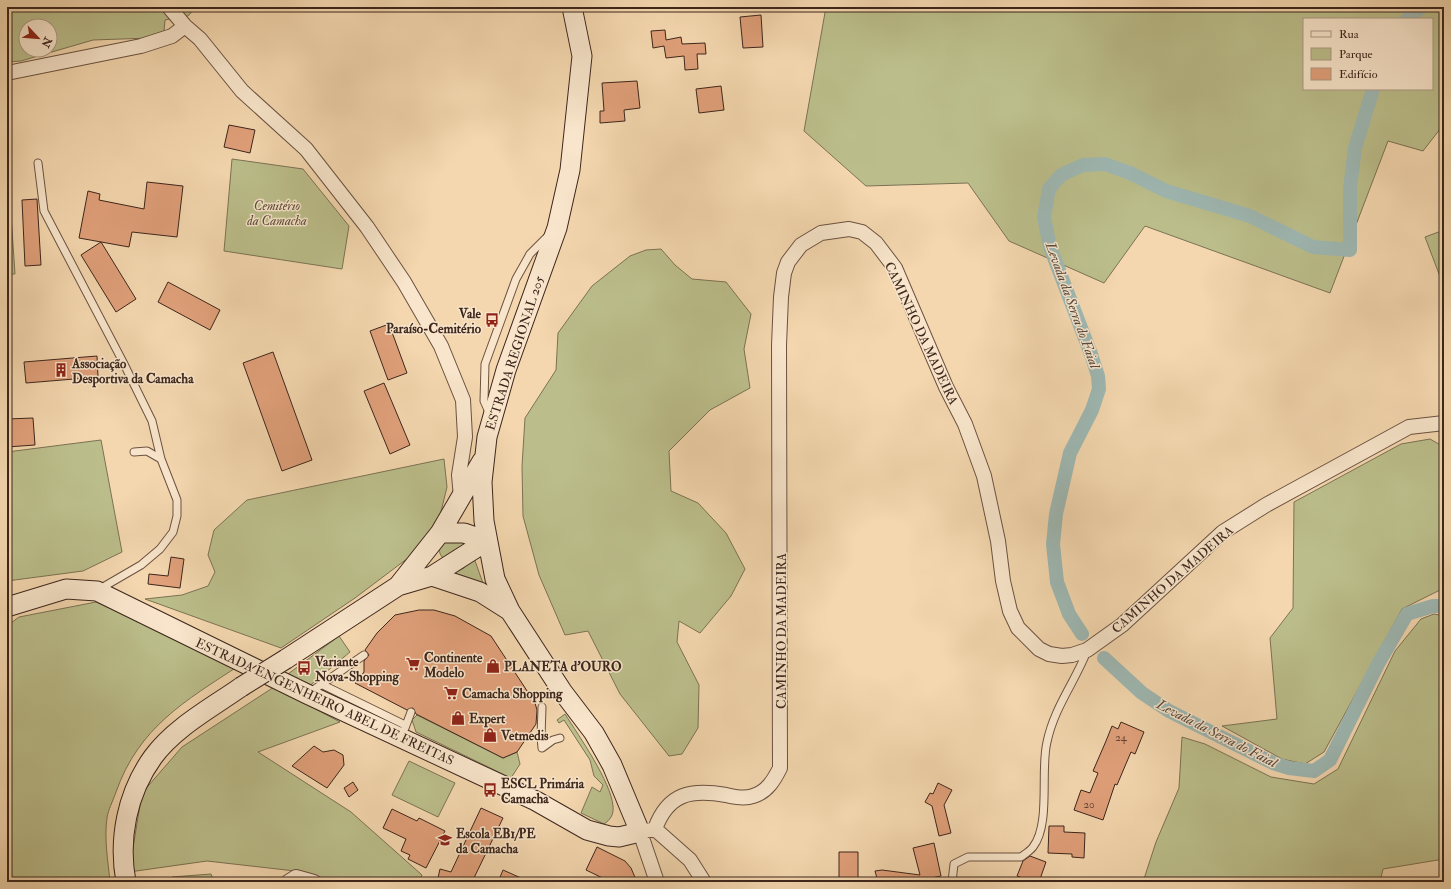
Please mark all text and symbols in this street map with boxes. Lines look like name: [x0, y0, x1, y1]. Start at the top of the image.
north arrow: [18, 18, 58, 58]
legend: [1303, 18, 1433, 90]
text: Rua: [1339, 27, 1360, 42]
text: N: [38, 34, 55, 50]
text: Parque: [1339, 47, 1373, 62]
text: Edifício: [1339, 67, 1378, 82]
park label: Cemitério da Camacha: [246, 198, 307, 229]
water label: Levada da Serra do Faial: [1041, 239, 1104, 372]
street label: CAMINHO DA MADEIRA: [881, 259, 962, 408]
street label: ESTRADA REGIONAL 205: [482, 274, 548, 432]
place label: Vale Paraíso-Cemitério: [386, 306, 482, 337]
bus stop icon: Vale Paraíso-Cemitério: [484, 312, 500, 328]
place label: Associação Desportiva da Camacha: [71, 356, 194, 388]
building icon: Associação Desportiva da Camacha: [53, 362, 69, 378]
street label: CAMINHO DA MADEIRA: [1109, 522, 1237, 637]
street label: CAMINHO DA MADEIRA: [774, 552, 790, 709]
street label: ESTRADA ENGENHEIRO ABEL DE FREITAS: [193, 635, 456, 769]
place label: Continente Modelo: [423, 650, 483, 681]
place label: Variante Nova-Shopping: [314, 654, 399, 686]
supermarket icon: Continente Modelo: [405, 656, 421, 672]
shop icon: PLANETA d'OURO: [485, 658, 501, 674]
place label: PLANETA d'OURO: [504, 659, 622, 675]
bus stop icon: Variante Nova-Shopping: [296, 660, 312, 676]
supermarket icon: Camacha Shopping: [443, 685, 459, 701]
place label: Camacha Shopping: [462, 686, 563, 703]
water label: Levada da Serra do Faial: [1153, 695, 1281, 772]
shop icon: Expert: [450, 710, 466, 726]
place label: Expert: [469, 711, 506, 728]
shop icon: Vetmedis: [482, 727, 498, 743]
place label: Vetmedis: [500, 728, 549, 744]
house number: 24: [1115, 731, 1128, 744]
place label: ESCL Primária Camacha: [501, 776, 585, 807]
bus stop icon: ESCL Primária Camacha: [482, 782, 498, 798]
house number: 20: [1083, 798, 1095, 811]
place label: Escola EB1/PE da Camacha: [456, 826, 536, 857]
school or university icon: Escola EB1/PE da Camacha: [437, 832, 453, 848]

